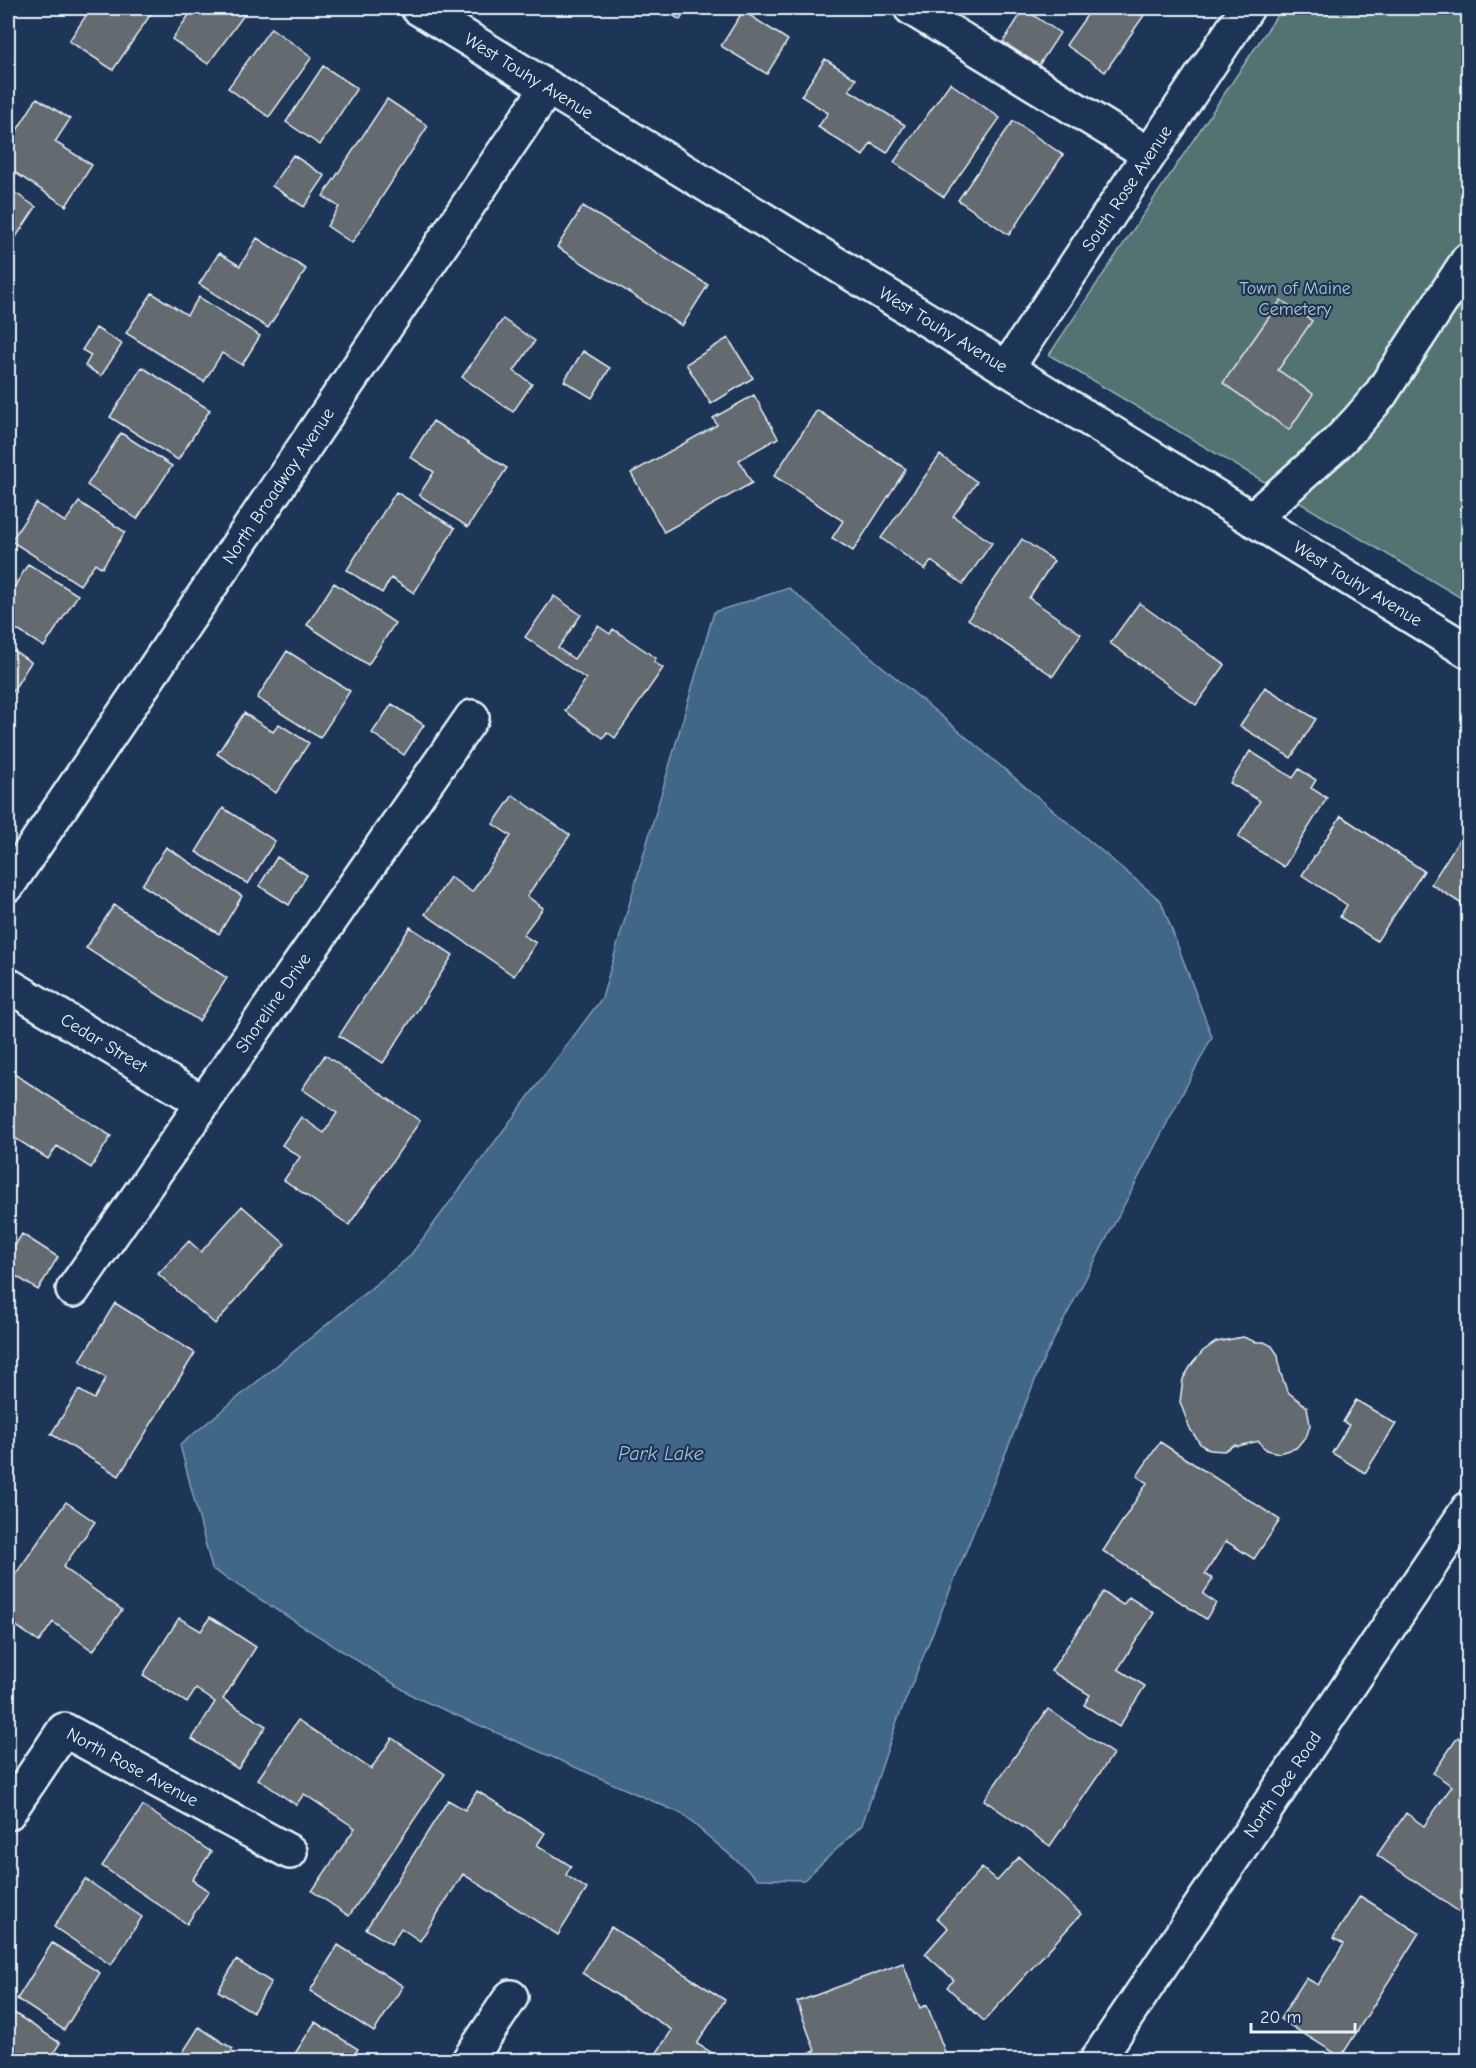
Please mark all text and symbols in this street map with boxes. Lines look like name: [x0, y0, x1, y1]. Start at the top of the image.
street label: West Touhy Avenue: [460, 29, 597, 124]
street label: South Rose Avenue: [1078, 122, 1177, 255]
park label: Town of Maine Cemetery: [1239, 278, 1351, 320]
street label: West Touhy Avenue: [875, 283, 1011, 378]
street label: North Broadway Avenue: [218, 404, 339, 568]
street label: West Touhy Avenue: [1289, 537, 1426, 631]
street label: Shoreline Drive: [231, 949, 315, 1057]
street label: Cedar Street: [57, 1009, 151, 1078]
water label: Park Lake: [618, 1442, 704, 1465]
street label: North Rose Avenue: [63, 1723, 202, 1812]
street label: North Dee Road: [1240, 1728, 1326, 1842]
scale bar: [1251, 1996, 1354, 2034]
text: 20 m: [1260, 2007, 1301, 2028]

